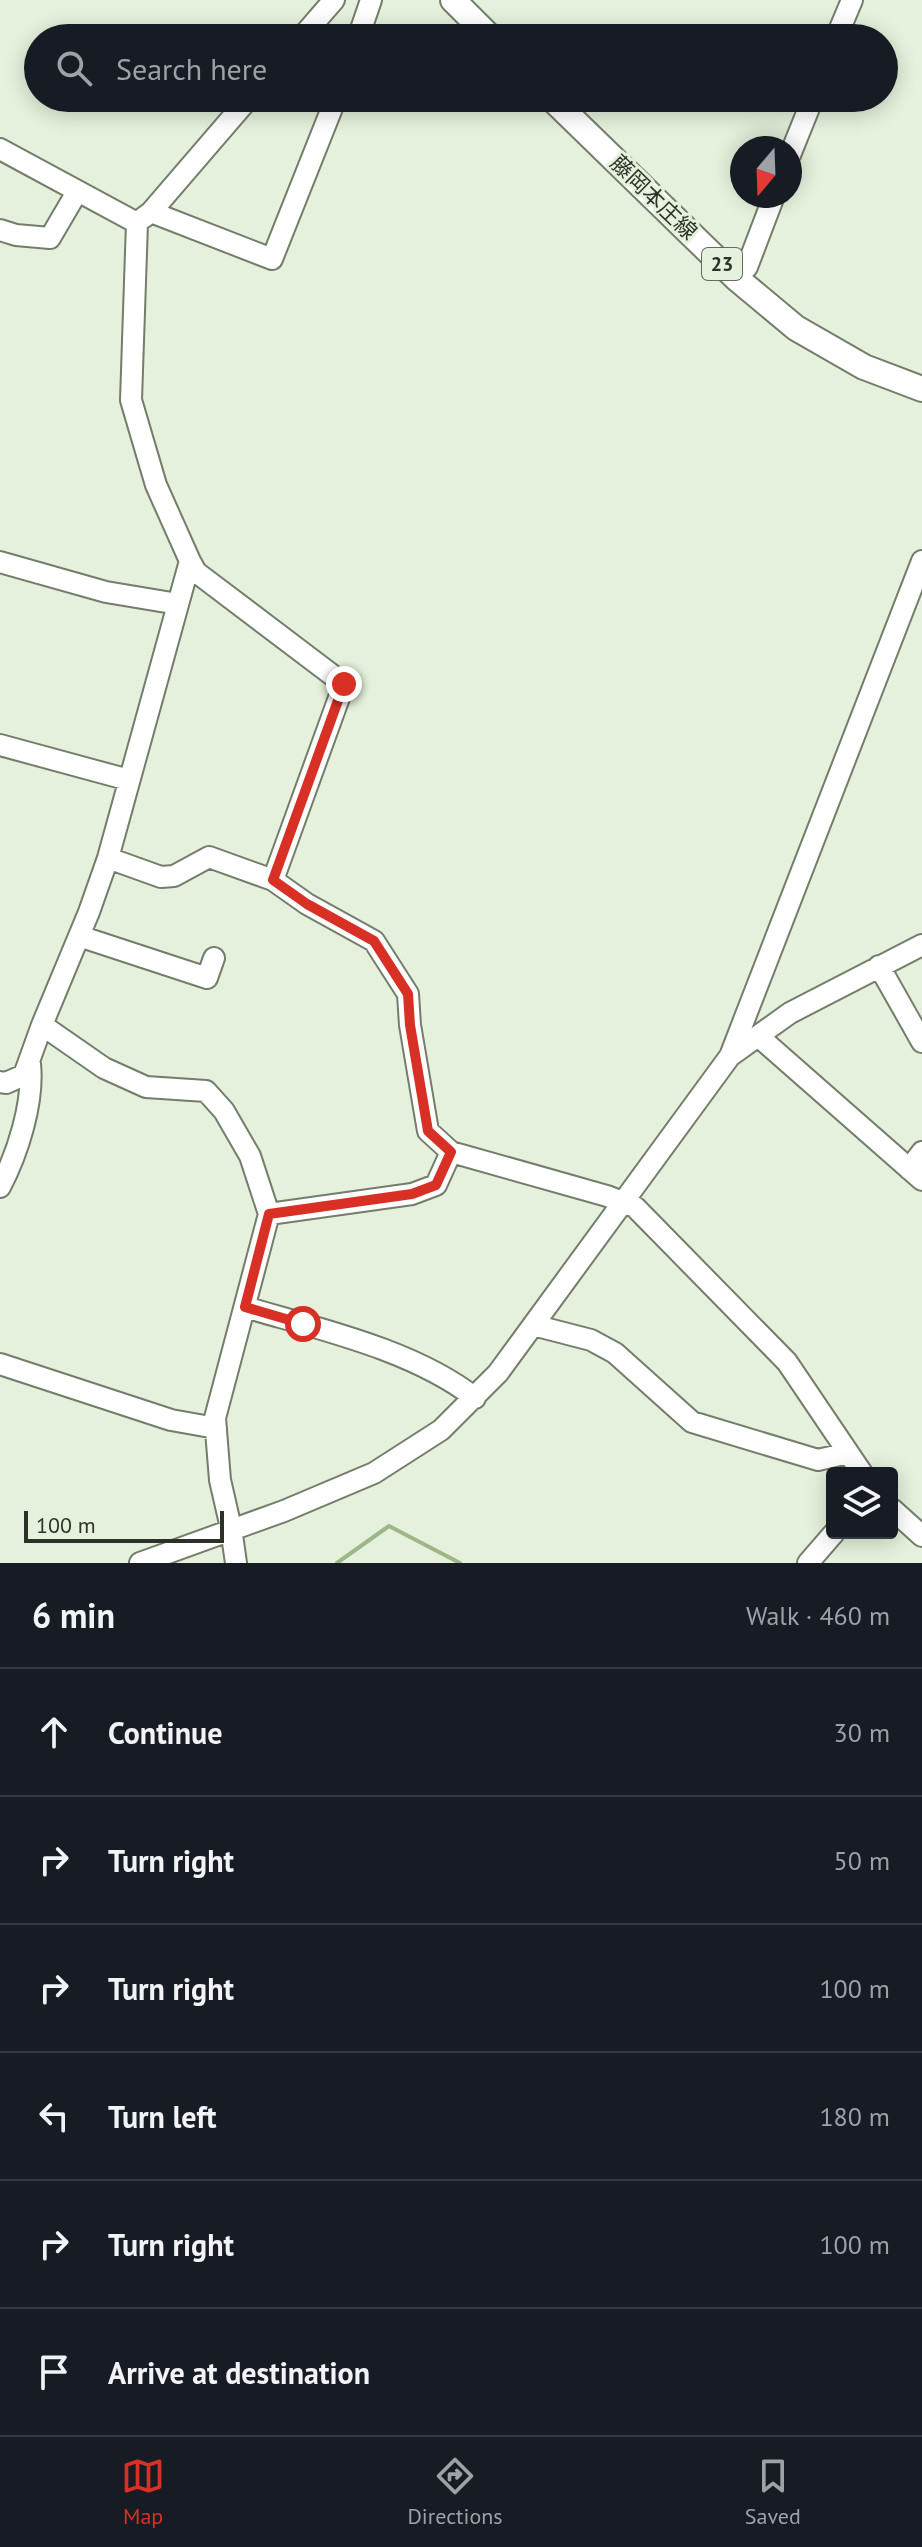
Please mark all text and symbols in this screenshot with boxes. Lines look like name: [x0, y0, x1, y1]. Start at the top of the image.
search box: [24, 24, 898, 112]
icon: search: [52, 46, 96, 90]
text: Search here: [116, 49, 267, 88]
north arrow: [730, 136, 802, 208]
street label: 藤岡本庄線: [605, 149, 703, 245]
road number: 23: [702, 248, 742, 280]
route end: [326, 666, 362, 702]
route start: [285, 1306, 321, 1342]
map controls: [826, 1467, 898, 1539]
button: layers: [826, 1467, 898, 1539]
scale bar: [24, 1507, 224, 1543]
text: 100 m: [36, 1511, 96, 1539]
text: 6 min: [32, 1593, 115, 1637]
text: Walk · 460 m: [746, 1599, 890, 1632]
icon: ahead: [32, 1710, 76, 1754]
text: Continue: [108, 1713, 222, 1752]
text: 30 m: [834, 1716, 890, 1749]
icon: right: [32, 1838, 76, 1882]
text: Turn right: [108, 1841, 234, 1880]
text: 50 m: [834, 1844, 890, 1877]
icon: right: [32, 1966, 76, 2010]
text: Turn right: [108, 1969, 234, 2008]
text: 100 m: [819, 1972, 890, 2005]
icon: left: [32, 2094, 76, 2138]
text: Turn left: [108, 2097, 216, 2136]
text: 180 m: [819, 2100, 890, 2133]
icon: right: [32, 2222, 76, 2266]
text: Turn right: [108, 2225, 234, 2264]
text: 100 m: [819, 2228, 890, 2261]
icon: arrive: [32, 2350, 76, 2394]
text: Arrive at destination: [108, 2353, 370, 2392]
tab: Map: [121, 2454, 165, 2530]
tab: Directions: [407, 2454, 503, 2530]
tab: Saved: [745, 2454, 801, 2530]

